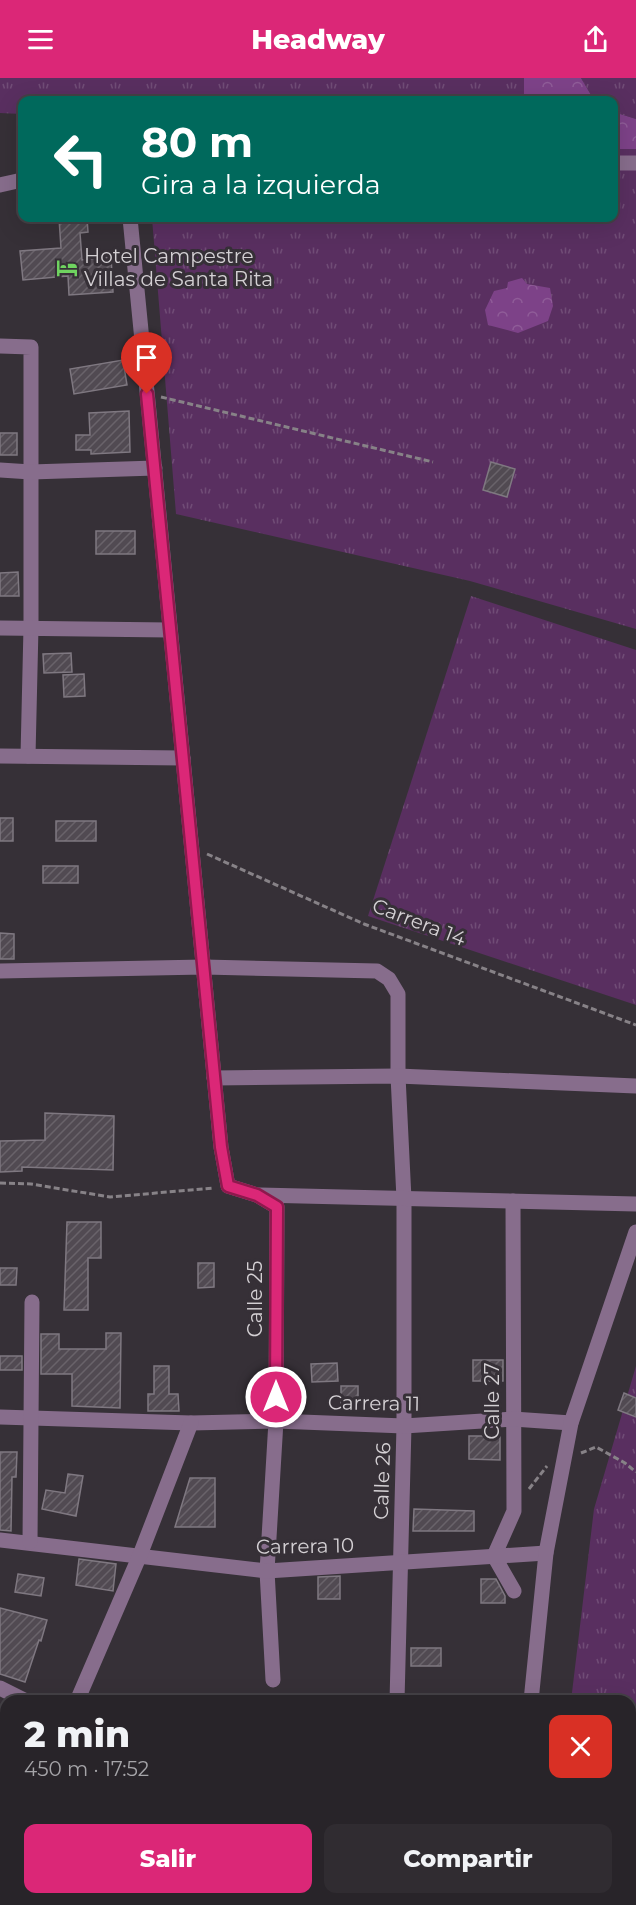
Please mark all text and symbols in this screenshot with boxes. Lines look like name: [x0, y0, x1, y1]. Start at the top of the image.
icon: menu: [24, 23, 57, 56]
text: Headway: [251, 23, 385, 56]
icon: share: [579, 23, 612, 56]
text: 80 m: [141, 116, 253, 168]
icon: left: [42, 120, 120, 198]
text: Gira a la izquierda: [141, 168, 381, 201]
place label: Hotel Campestre Villas de Santa Rita: [84, 244, 273, 291]
hotel icon: Hotel Campestre Villas de Santa Rita: [55, 256, 79, 280]
pin: [121, 332, 172, 394]
icon: arrive: [130, 341, 163, 374]
street label: Carrera 14: [369, 893, 469, 951]
street label: Calle 25: [243, 1261, 267, 1337]
street label: Calle 27: [480, 1362, 504, 1440]
position arrow: [244, 1365, 308, 1429]
street label: Carrera 11: [328, 1390, 420, 1416]
street label: Calle 26: [369, 1442, 395, 1520]
street label: Carrera 10: [256, 1533, 354, 1559]
text: 2 min: [24, 1712, 130, 1756]
button: close: [549, 1715, 612, 1778]
text: 450 m · 17:52: [24, 1757, 149, 1781]
button: Salir: [24, 1824, 312, 1893]
button: Compartir: [324, 1824, 612, 1893]

